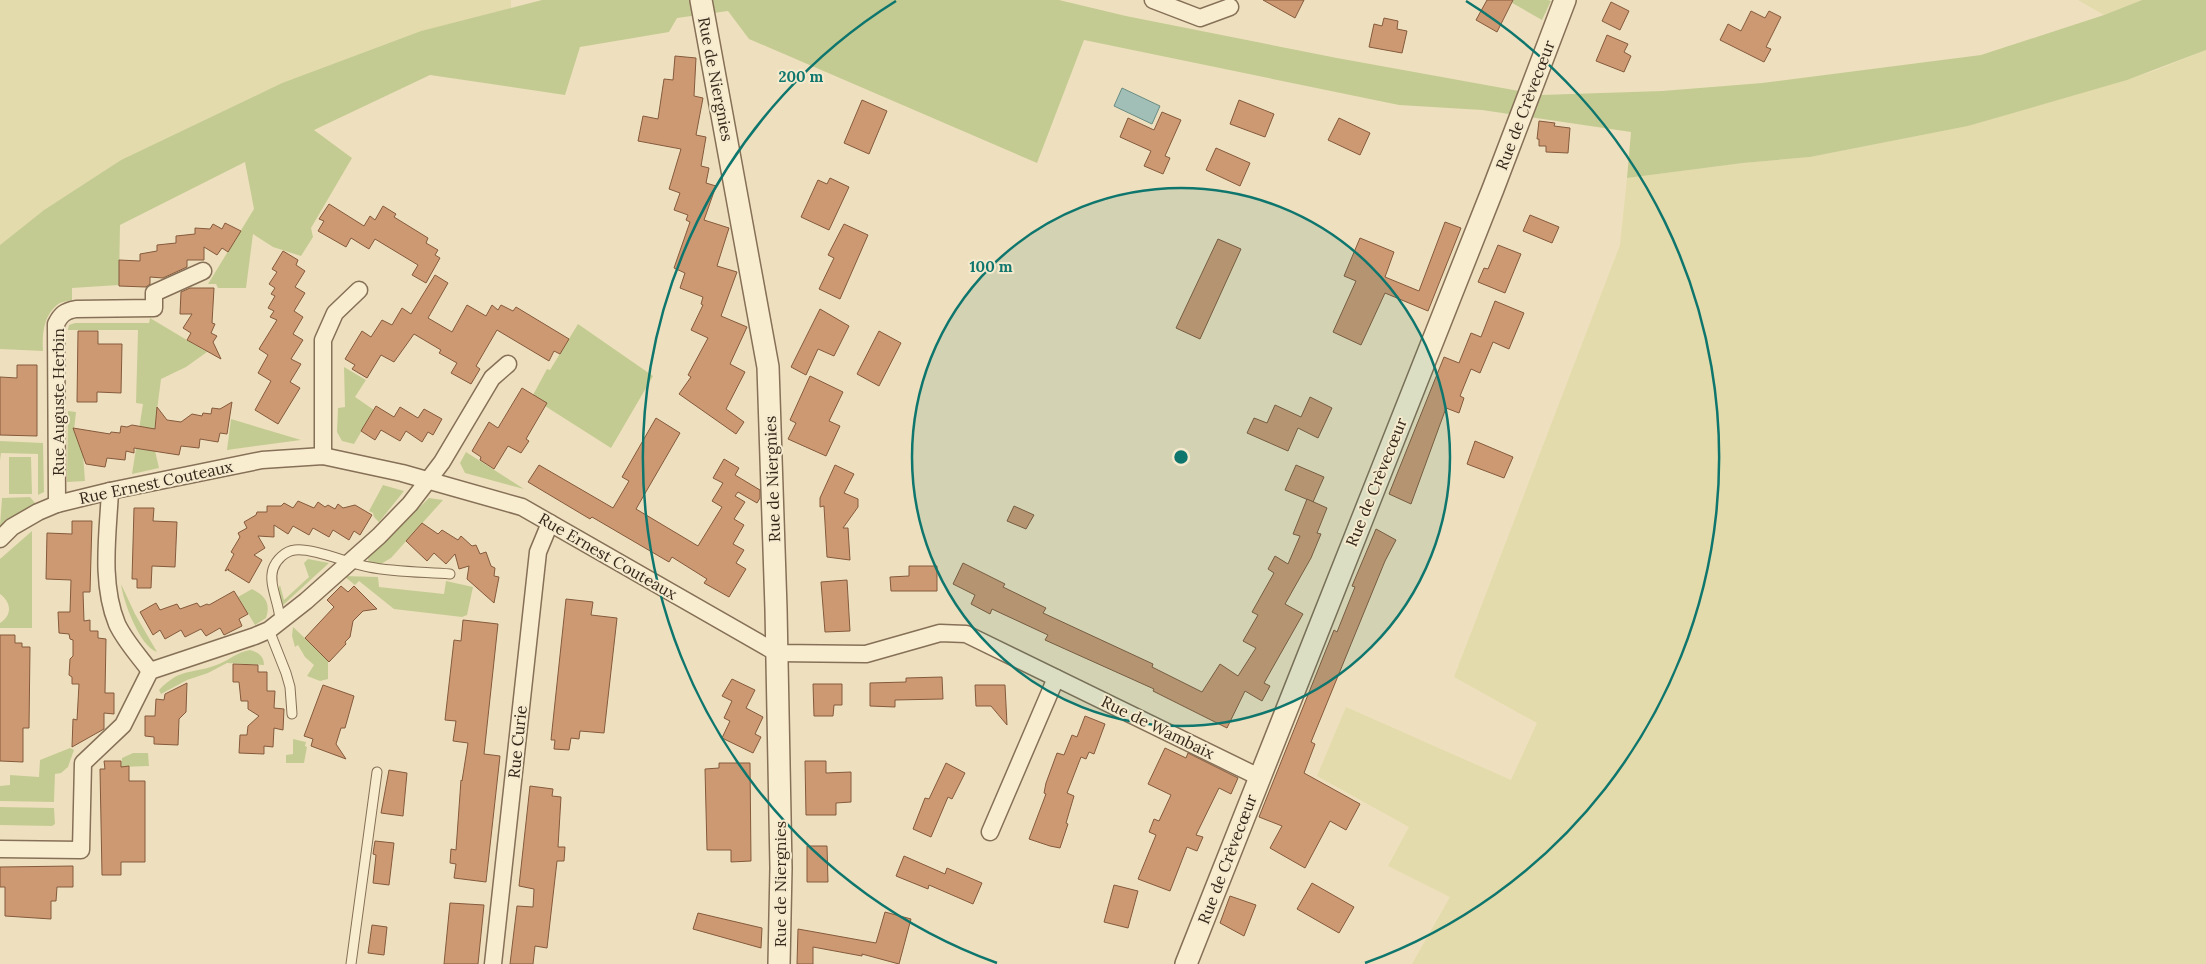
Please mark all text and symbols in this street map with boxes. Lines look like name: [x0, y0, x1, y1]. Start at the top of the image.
street label: Rue de Niergnies: [694, 15, 738, 143]
street label: Rue de Crèvecœur: [1491, 37, 1559, 173]
text: 200 m: [779, 67, 824, 86]
text: 100 m: [970, 257, 1013, 276]
street label: Rue Auguste Herbin: [48, 328, 68, 476]
street label: Rue de Crèvecœur: [1341, 415, 1411, 549]
street label: Rue de Niergnies: [760, 416, 784, 542]
centre of rings: [1172, 448, 1190, 466]
street label: Rue Ernest Couteaux: [77, 456, 235, 508]
street label: Rue Ernest Couteaux: [535, 508, 681, 604]
street label: Rue de Wambaix: [1098, 691, 1218, 763]
street label: Rue Curie: [503, 704, 531, 780]
street label: Rue de Crèvecœur: [1193, 791, 1261, 927]
street label: Rue de Niergnies: [770, 821, 790, 947]

